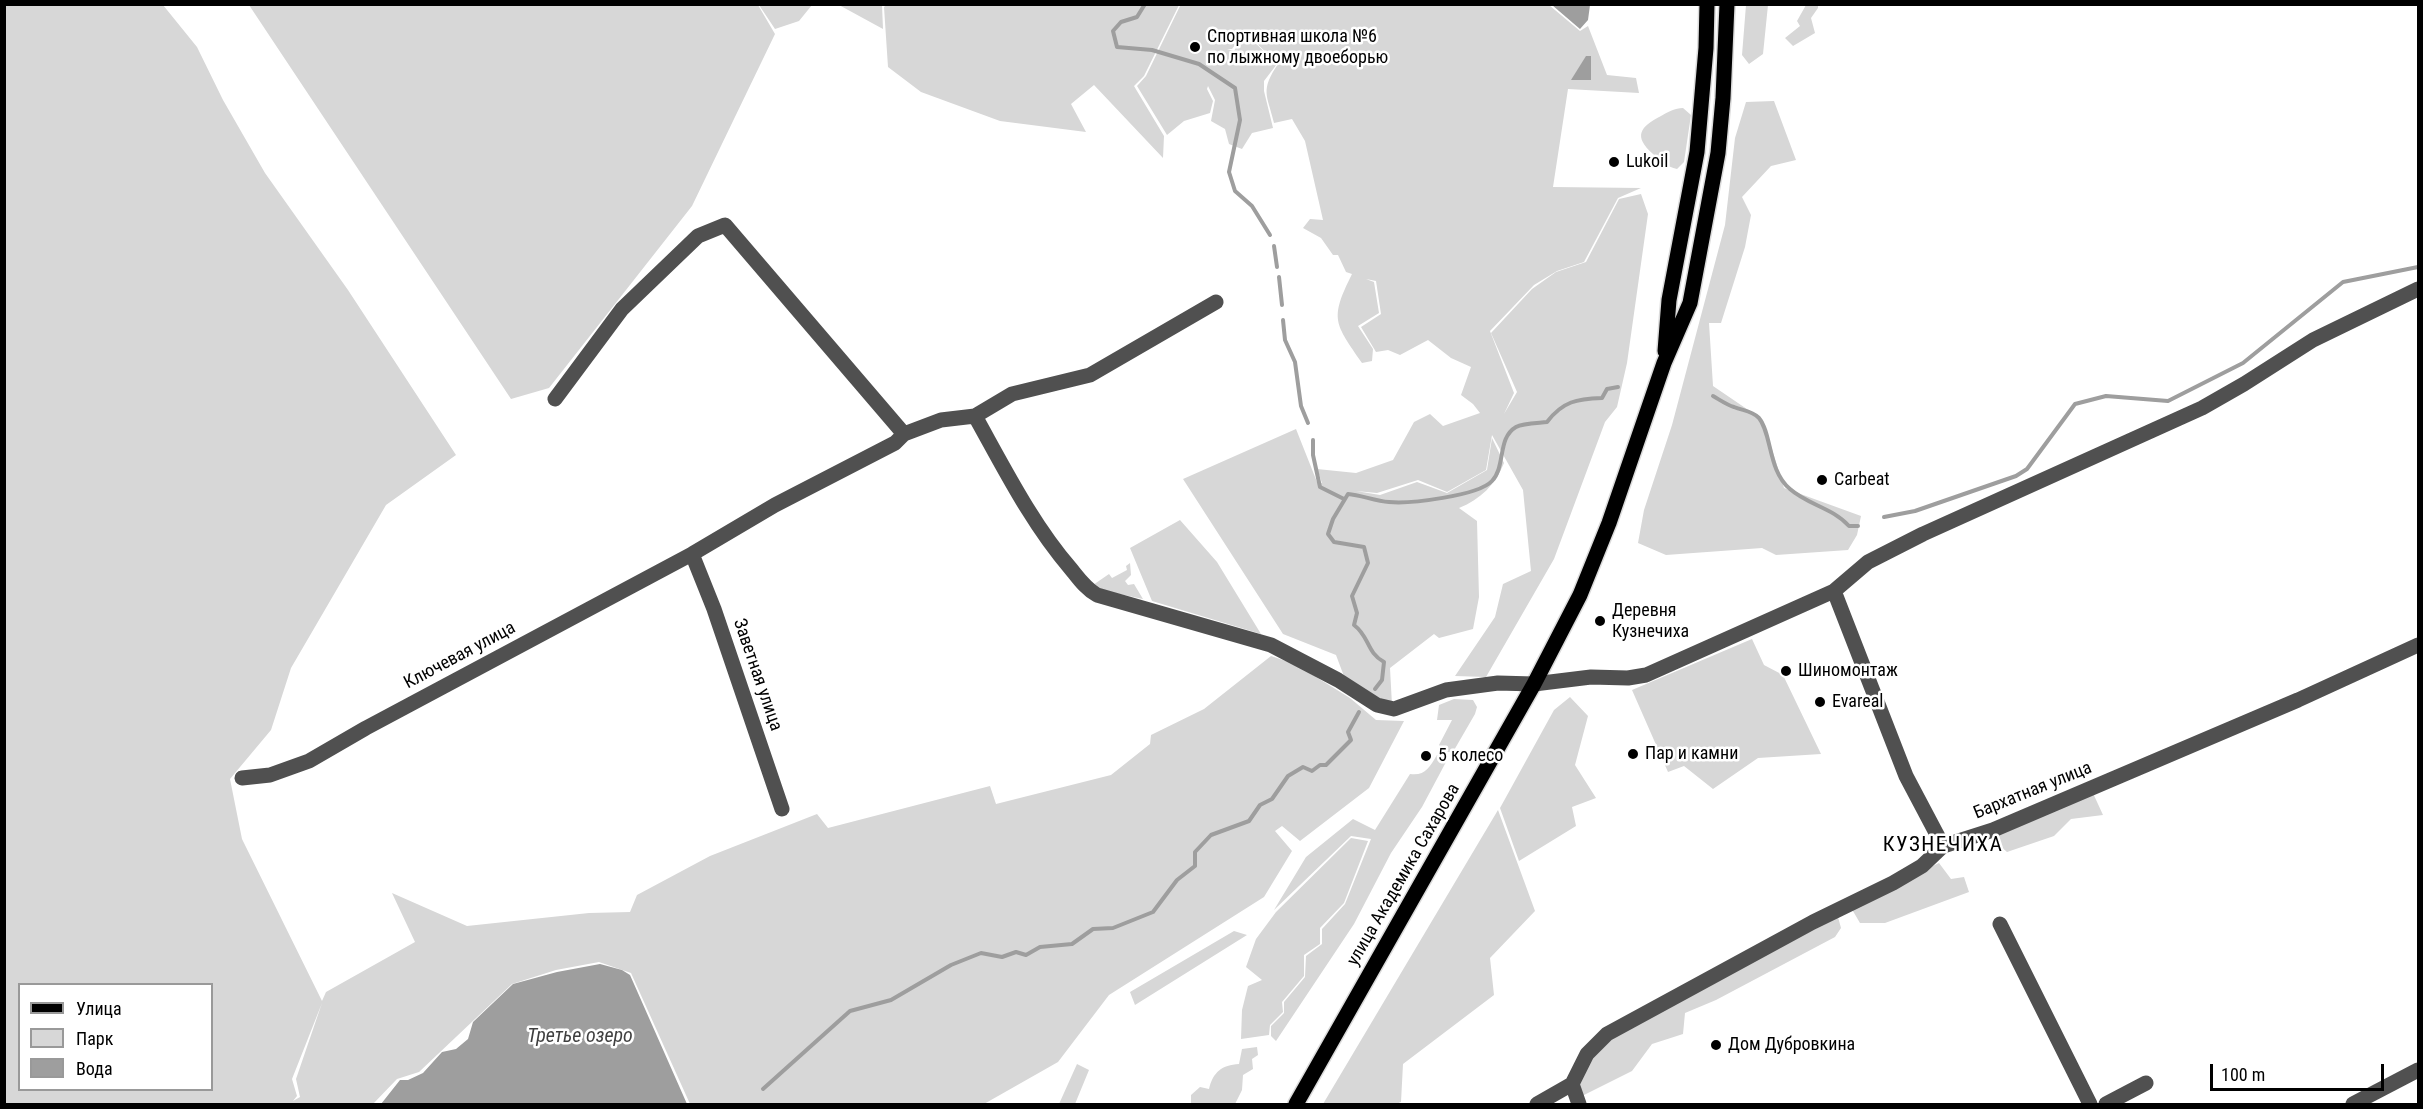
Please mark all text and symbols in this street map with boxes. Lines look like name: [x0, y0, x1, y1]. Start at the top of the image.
place label: Спортивная школа №6 по лыжному двоеборью: [1207, 26, 1388, 68]
marker: Спортивная школа №6 по лыжному двоеборью: [1188, 40, 1202, 54]
place label: Lukoil: [1626, 151, 1668, 173]
marker: Lukoil: [1607, 155, 1621, 169]
place label: Carbeat: [1834, 469, 1890, 491]
marker: Carbeat: [1815, 473, 1829, 487]
place label: Деревня Кузнечиха: [1612, 600, 1689, 642]
marker: Деревня Кузнечиха: [1593, 614, 1607, 628]
street label: Заветная улица: [728, 616, 786, 734]
street label: Ключевая улица: [401, 618, 519, 694]
place label: Шиномонтаж: [1798, 660, 1898, 682]
marker: Шиномонтаж: [1779, 664, 1793, 678]
place label: Evareal: [1832, 691, 1883, 713]
marker: Evareal: [1813, 695, 1827, 709]
place label: Пар и камни: [1645, 743, 1738, 765]
place label: 5 колесо: [1438, 745, 1503, 767]
marker: Пар и камни: [1626, 747, 1640, 761]
marker: 5 колесо: [1419, 749, 1433, 763]
street label: Бархатная улица: [1971, 757, 2095, 825]
street label: улица Академика Сахарова: [1343, 780, 1465, 970]
district label: КУЗНЕЧИХА: [1883, 833, 2003, 859]
legend: [18, 983, 213, 1091]
text: Улица: [76, 998, 122, 1019]
water label: Третье озеро: [527, 1025, 633, 1049]
text: Парк: [76, 1028, 113, 1049]
place label: Дом Дубровкина: [1728, 1034, 1855, 1056]
marker: Дом Дубровкина: [1709, 1038, 1723, 1052]
scale bar: [2213, 1052, 2387, 1090]
text: Вода: [76, 1058, 113, 1079]
text: 100 m: [2221, 1064, 2265, 1085]

